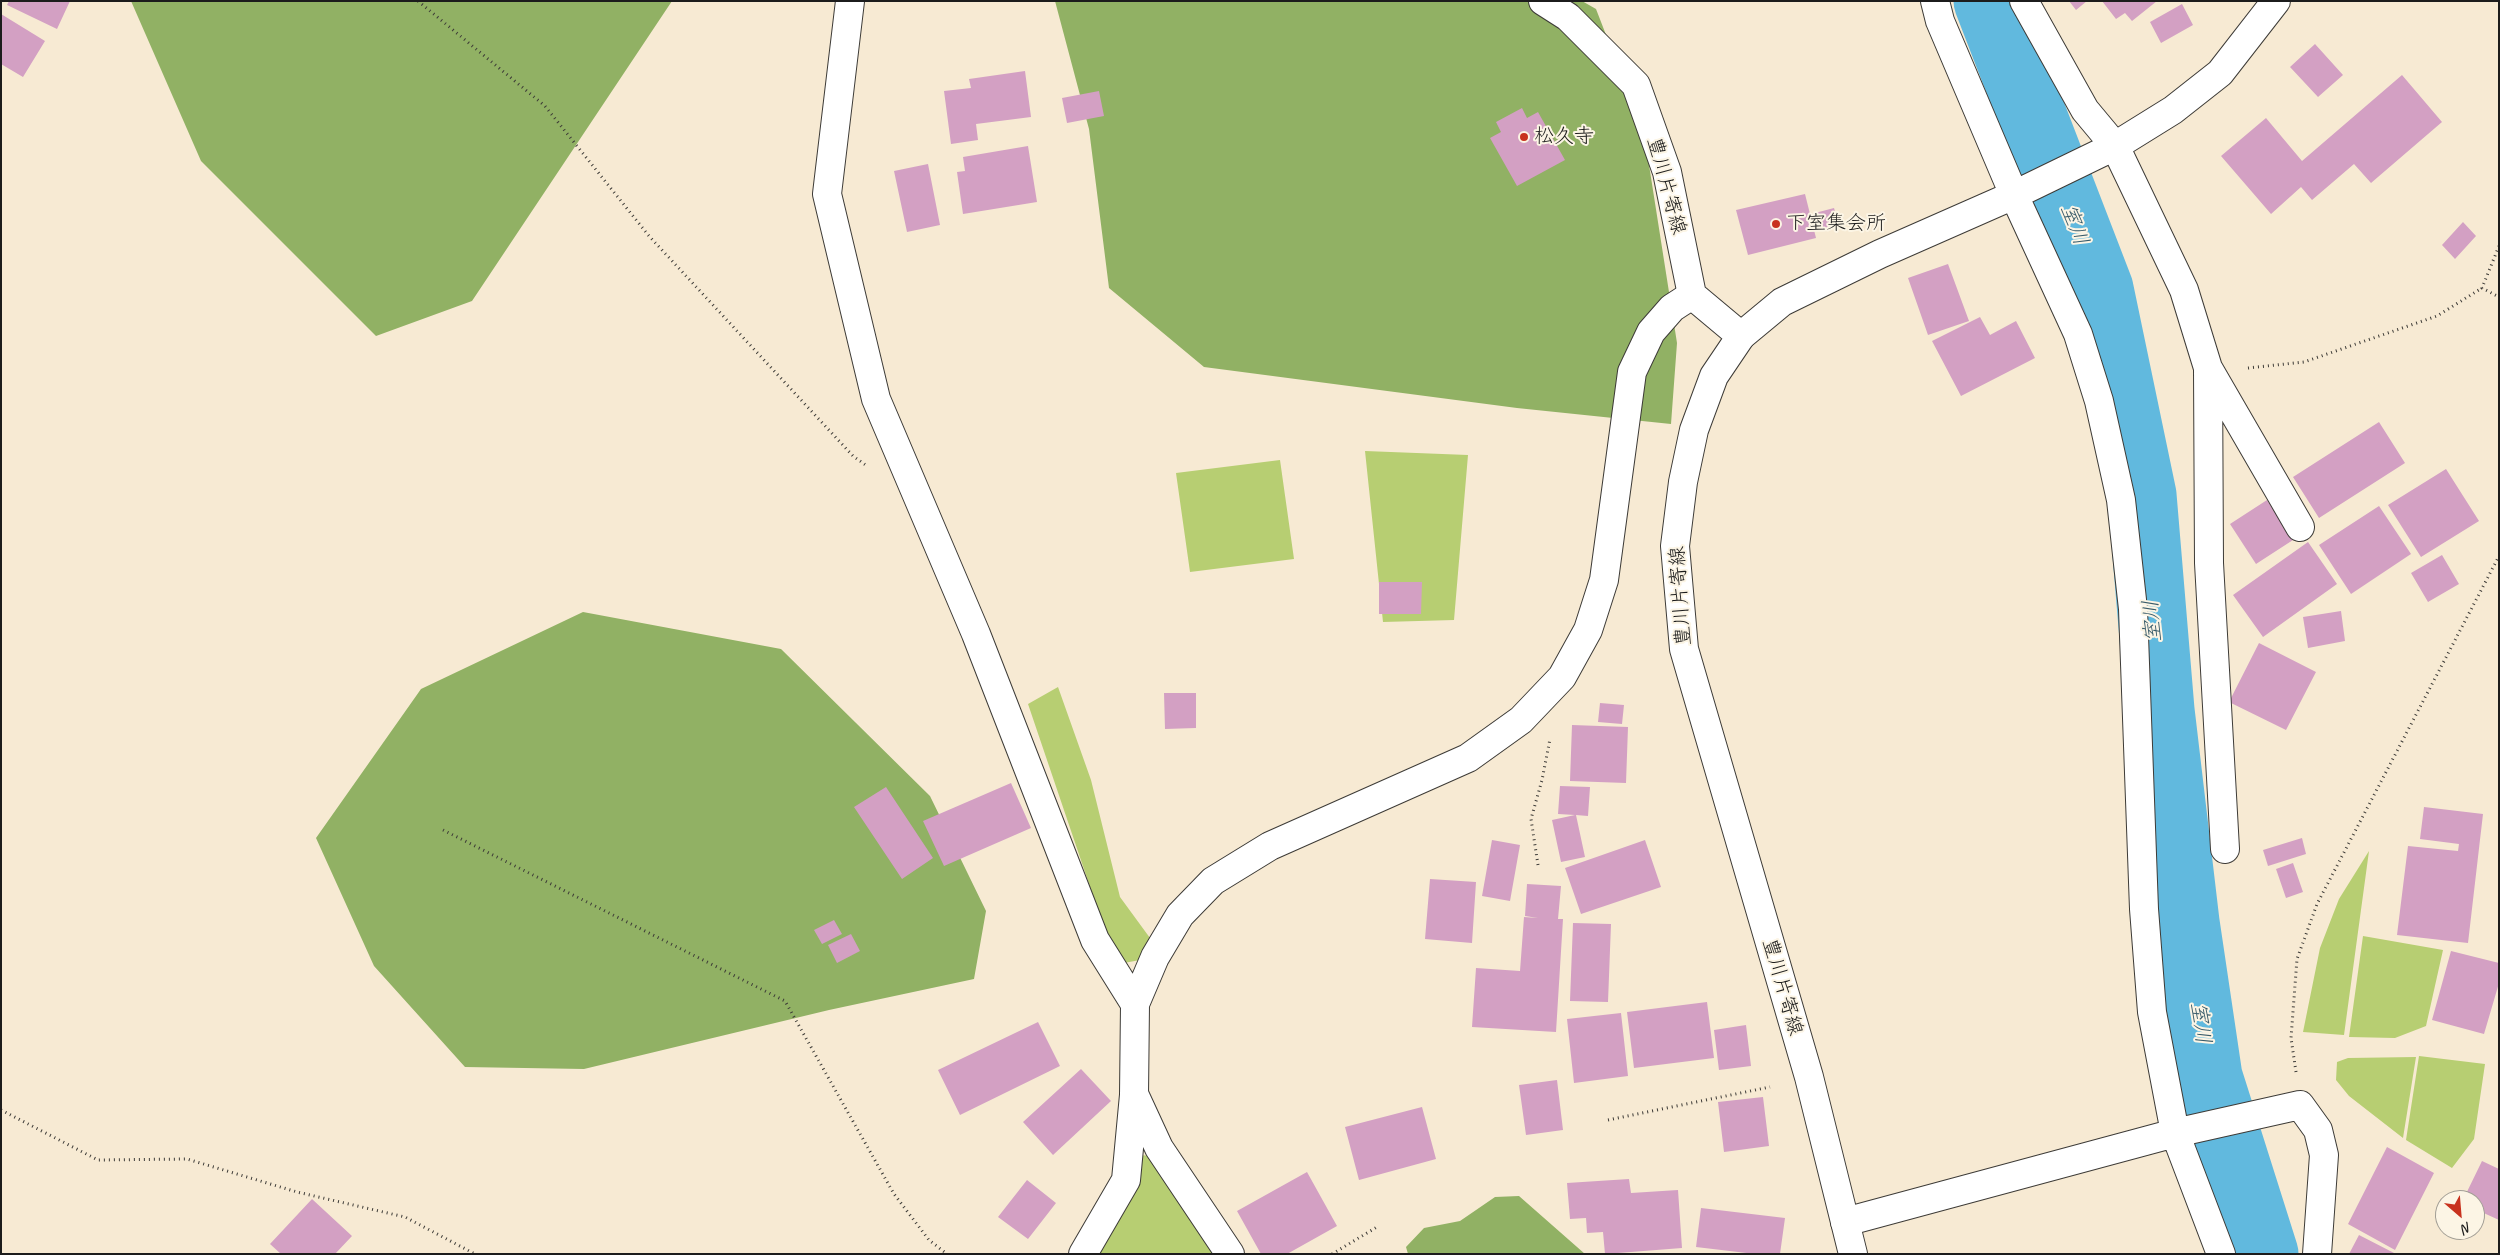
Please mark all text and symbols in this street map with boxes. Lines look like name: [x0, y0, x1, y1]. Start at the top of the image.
place label: 松久寺: [1534, 125, 1594, 149]
marker: 松久寺: [1518, 131, 1530, 143]
street label: 豊川片寄線: [1641, 135, 1691, 237]
water label: 室川: [2055, 201, 2093, 249]
place label: 下室集会所: [1786, 212, 1886, 236]
marker: 下室集会所: [1770, 218, 1782, 230]
street label: 豊川片寄線: [1666, 545, 1696, 647]
water label: 室川: [2139, 599, 2167, 643]
street label: 豊川片寄線: [1757, 936, 1807, 1038]
water label: 室川: [2185, 1000, 2215, 1046]
north arrow: [2435, 1190, 2485, 1240]
text: N: [2459, 1218, 2474, 1237]

